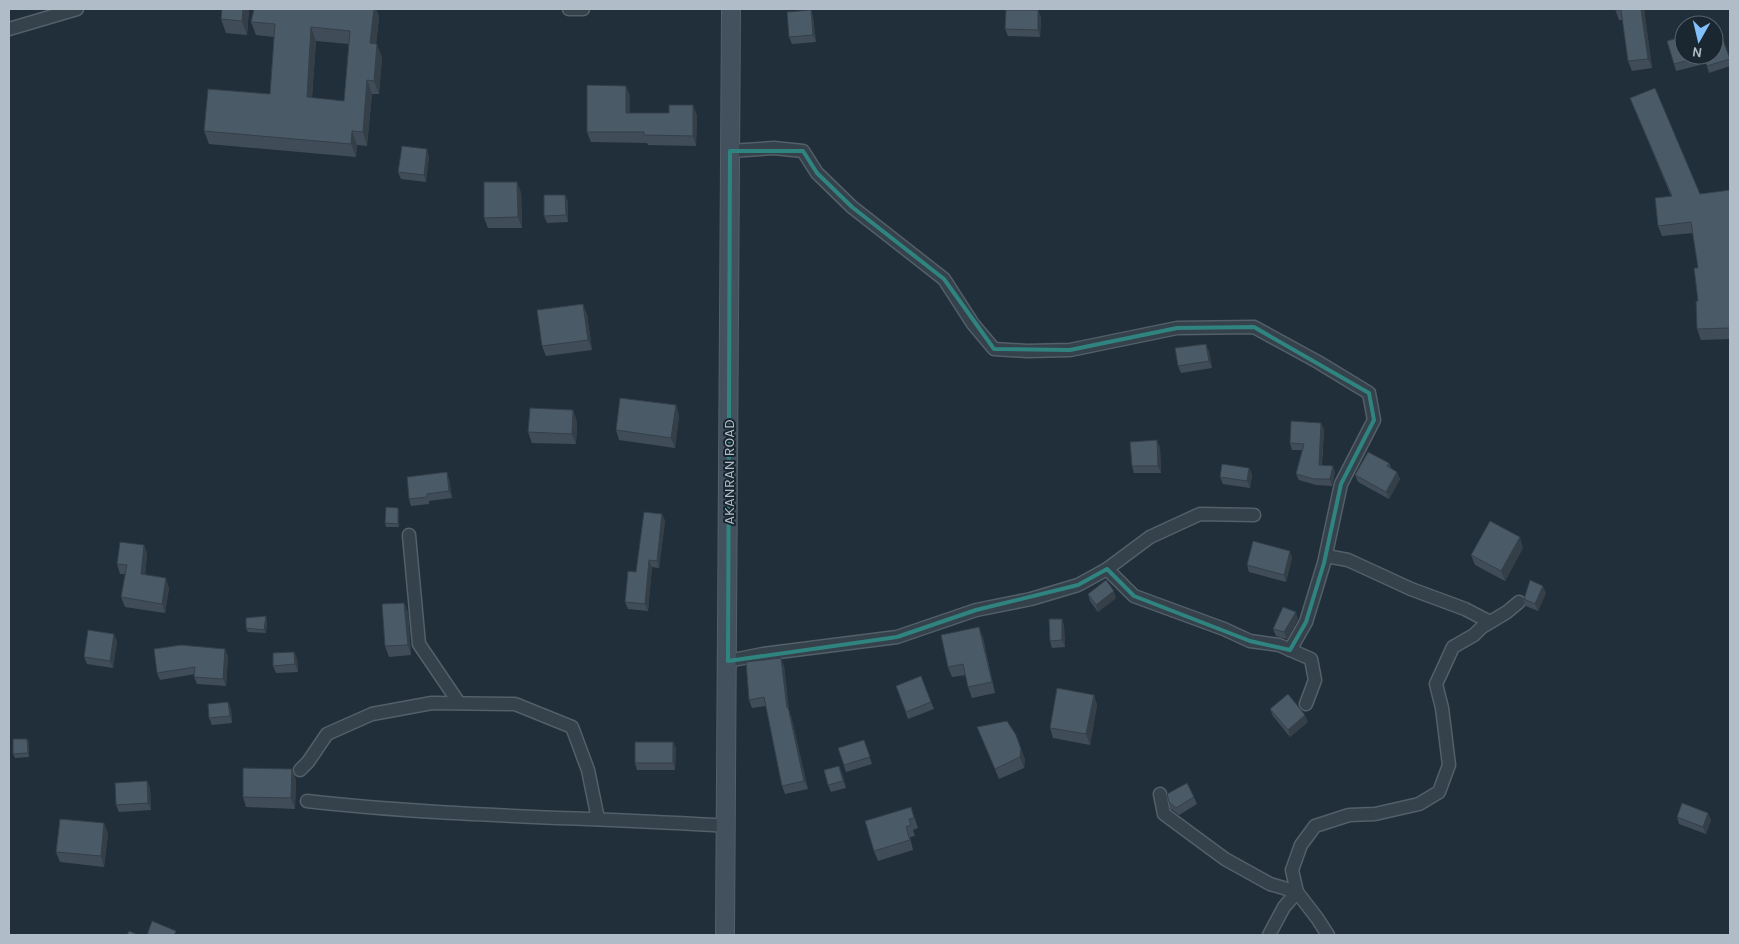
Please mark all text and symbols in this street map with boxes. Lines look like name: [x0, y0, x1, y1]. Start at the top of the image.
north arrow: [1674, 15, 1724, 65]
text: N: [1691, 43, 1703, 61]
street label: AKANRAN ROAD: [720, 419, 738, 525]

